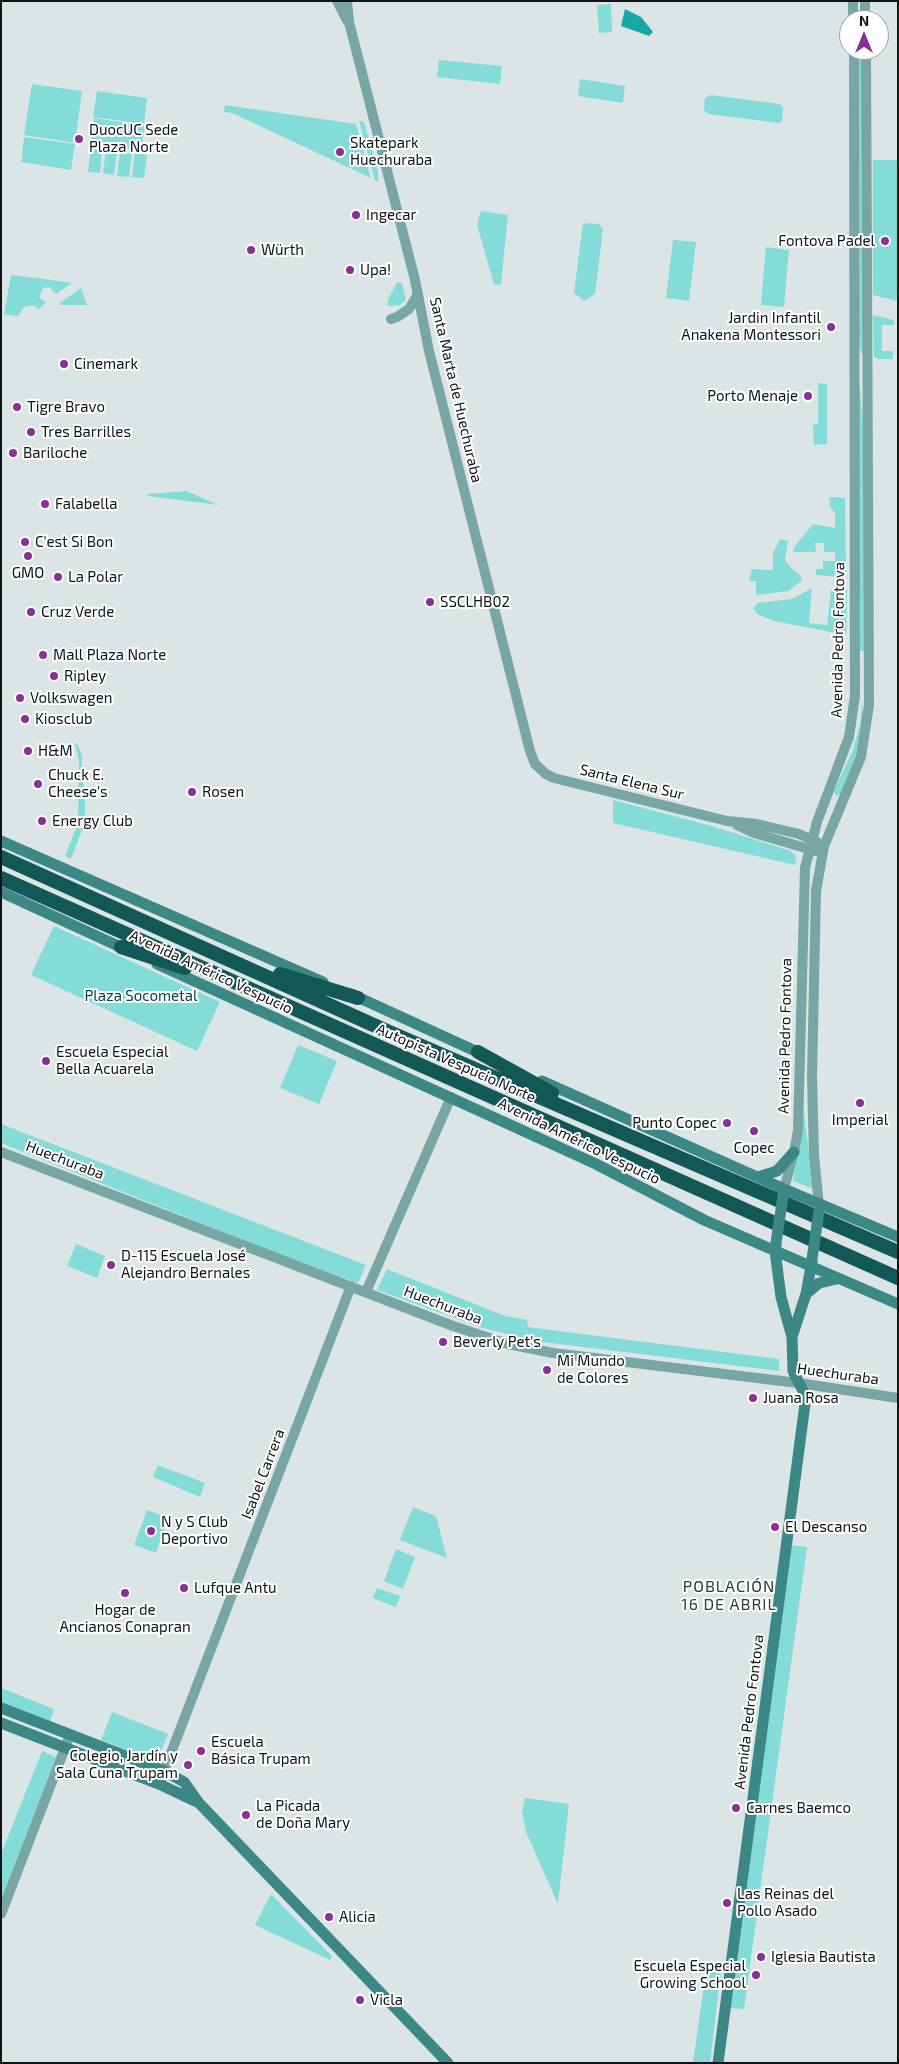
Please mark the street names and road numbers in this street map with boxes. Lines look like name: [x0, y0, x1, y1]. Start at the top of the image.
street label: Santa Marta de Huechuraba: [426, 296, 486, 484]
street label: Avenida Pedro Fontova: [828, 562, 848, 718]
street label: Santa Elena Sur: [578, 760, 686, 804]
street label: Avenida Américo Vespucio: [127, 926, 295, 1018]
street label: Avenida Pedro Fontova: [775, 958, 795, 1114]
street label: Autopista Vespucio Norte: [373, 1020, 539, 1106]
street label: Avenida Américo Vespucio: [495, 1094, 663, 1188]
street label: Huechuraba: [23, 1137, 107, 1183]
street label: Huechuraba: [401, 1282, 485, 1328]
street label: Huechuraba: [796, 1359, 880, 1389]
street label: Isabel Carrera: [238, 1426, 288, 1522]
street label: Avenida Pedro Fontova: [731, 1633, 767, 1791]

